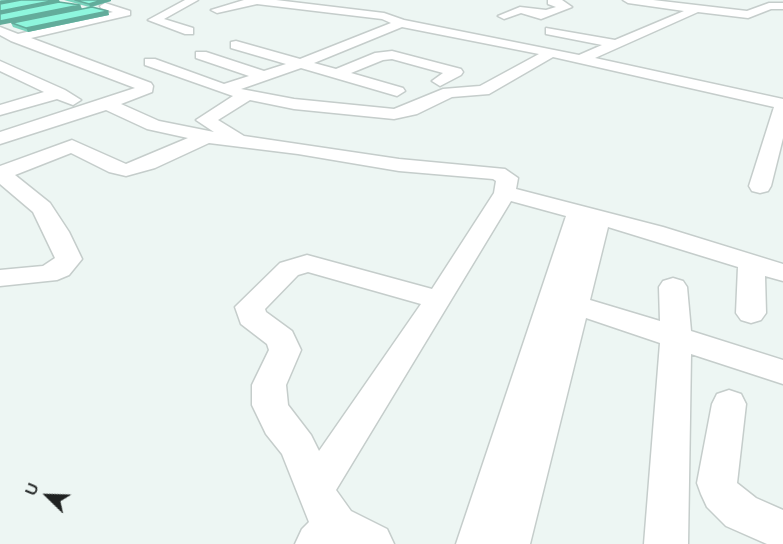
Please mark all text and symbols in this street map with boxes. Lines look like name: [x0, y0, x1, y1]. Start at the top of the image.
north arrow: [18, 466, 78, 526]
text: U: [20, 480, 43, 498]

